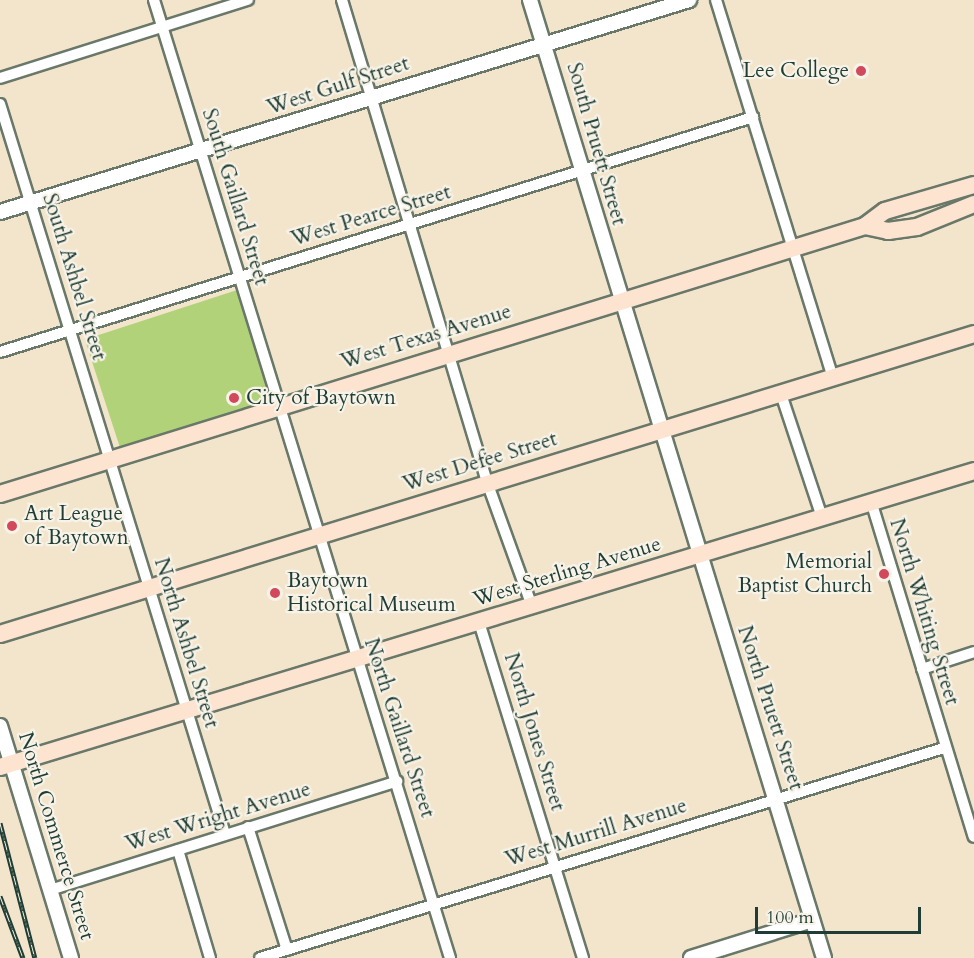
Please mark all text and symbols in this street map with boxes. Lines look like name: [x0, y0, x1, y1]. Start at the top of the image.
street label: West Gulf Street: [264, 51, 412, 121]
place label: Lee College: [743, 58, 849, 84]
street label: South Pruett Street: [561, 60, 631, 228]
marker: Lee College: [854, 64, 868, 78]
street label: South Gaillard Street: [196, 106, 274, 288]
street label: West Pearce Street: [288, 180, 454, 252]
street label: South Ashbel Street: [37, 191, 111, 363]
street label: West Texas Avenue: [338, 299, 514, 375]
place label: City of Baytown: [246, 385, 396, 411]
marker: City of Baytown: [227, 391, 241, 405]
street label: West Defee Street: [400, 427, 560, 497]
place label: Art League of Baytown: [24, 501, 129, 551]
street label: North Whiting Street: [884, 516, 964, 708]
marker: Art League of Baytown: [5, 519, 19, 533]
street label: West Sterling Avenue: [470, 531, 664, 613]
place label: Memorial Baptist Church: [738, 549, 872, 599]
street label: North Ashbel Street: [148, 555, 224, 731]
marker: Memorial Baptist Church: [877, 567, 891, 581]
place label: Baytown Historical Museum: [287, 568, 456, 618]
marker: Baytown Historical Museum: [268, 586, 282, 600]
street label: North Pruett Street: [732, 623, 808, 793]
street label: North Gaillard Street: [358, 635, 440, 821]
street label: North Jones Street: [498, 650, 570, 814]
street label: North Commerce Street: [12, 729, 100, 943]
street label: West Wright Avenue: [122, 777, 314, 857]
street label: West Murrill Avenue: [502, 793, 690, 873]
scale bar: [758, 895, 924, 933]
text: 100 m: [766, 905, 814, 930]

